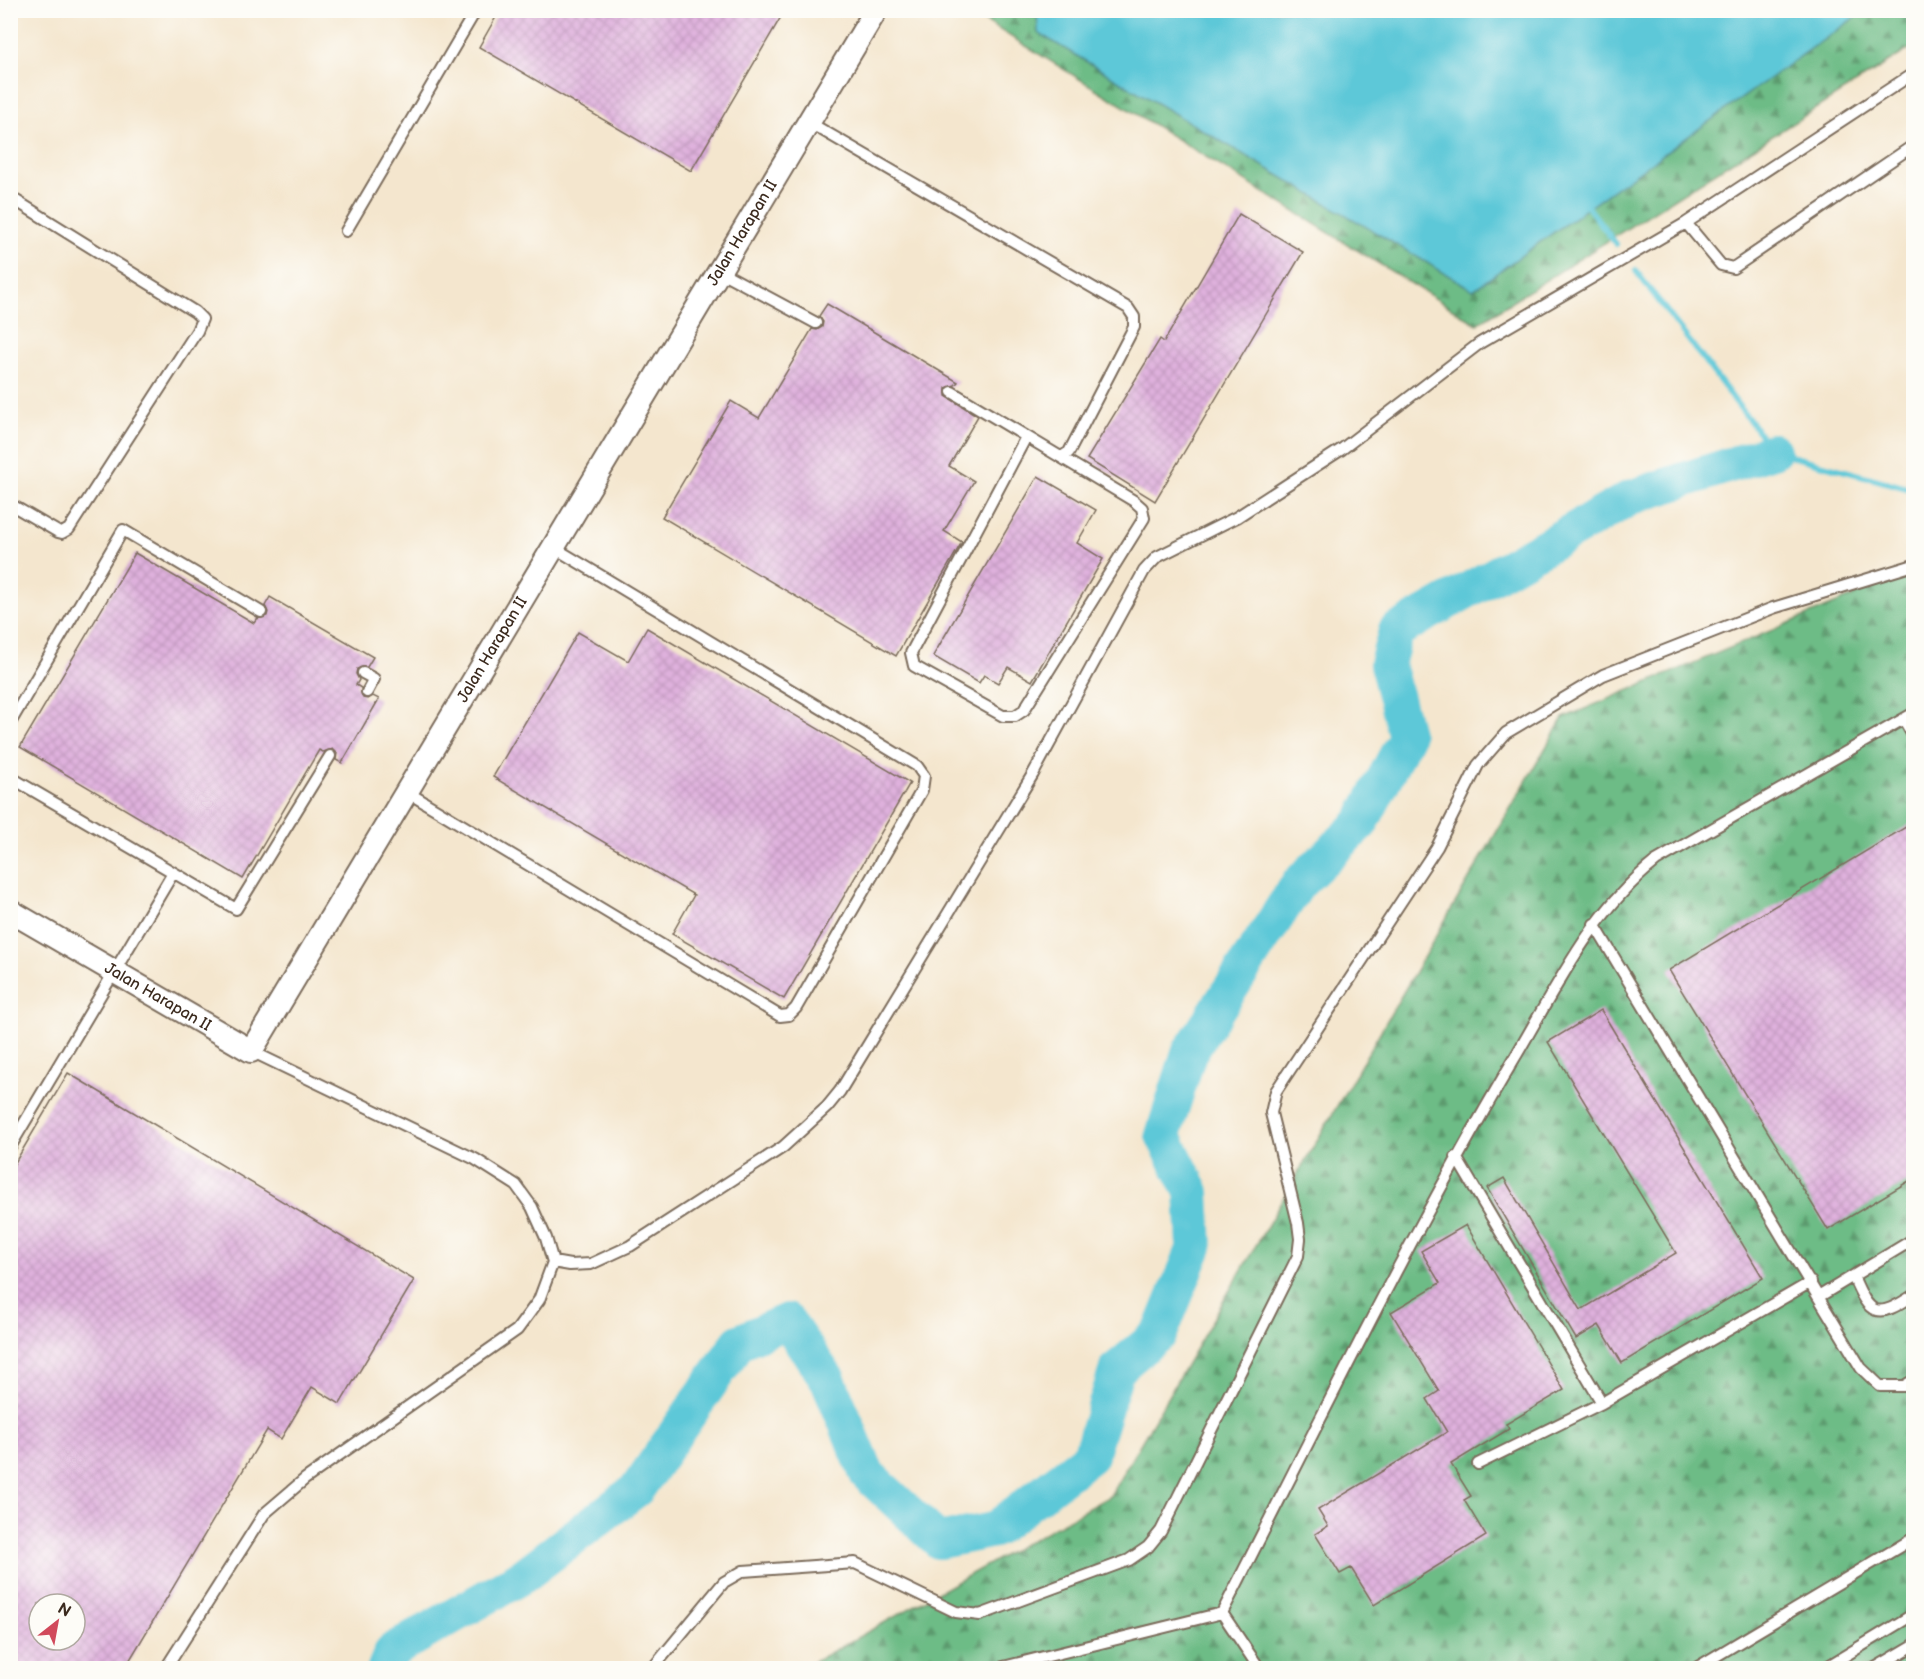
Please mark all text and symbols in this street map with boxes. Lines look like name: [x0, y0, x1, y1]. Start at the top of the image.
street label: Jalan Harapan II: [703, 177, 781, 289]
street label: Jalan Harapan II: [453, 593, 531, 706]
street label: Jalan Harapan II: [101, 959, 215, 1035]
north arrow: [27, 1592, 87, 1652]
text: N: [54, 1599, 74, 1622]

